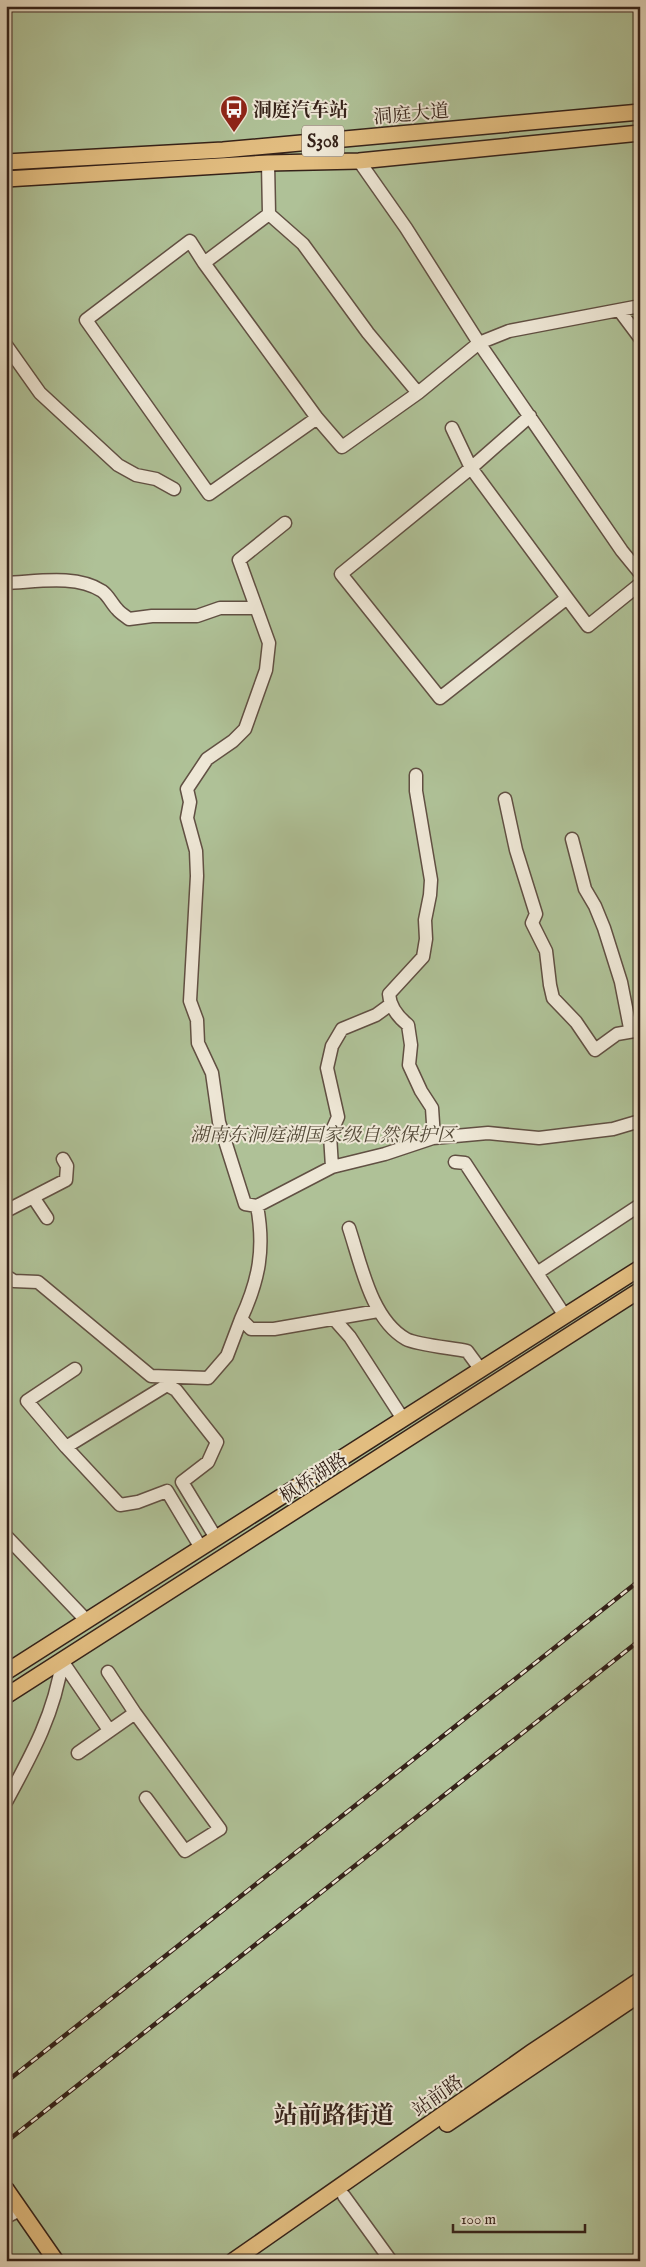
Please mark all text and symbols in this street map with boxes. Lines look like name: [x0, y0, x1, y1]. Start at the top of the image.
bus stop icon: 洞庭汽车站: [219, 94, 249, 133]
place label: 洞庭汽车站: [253, 99, 348, 123]
street label: 洞庭大道: [372, 100, 450, 130]
road number: S308: [302, 125, 344, 156]
park label: 湖南东洞庭湖国家级自然保护区: [190, 1124, 459, 1148]
street label: 枫桥湖路: [276, 1448, 353, 1509]
street label: 站前路: [408, 2070, 468, 2123]
district label: 站前路街道: [274, 2101, 394, 2132]
scale bar: [453, 2202, 586, 2234]
text: 100 m: [461, 2210, 497, 2229]

